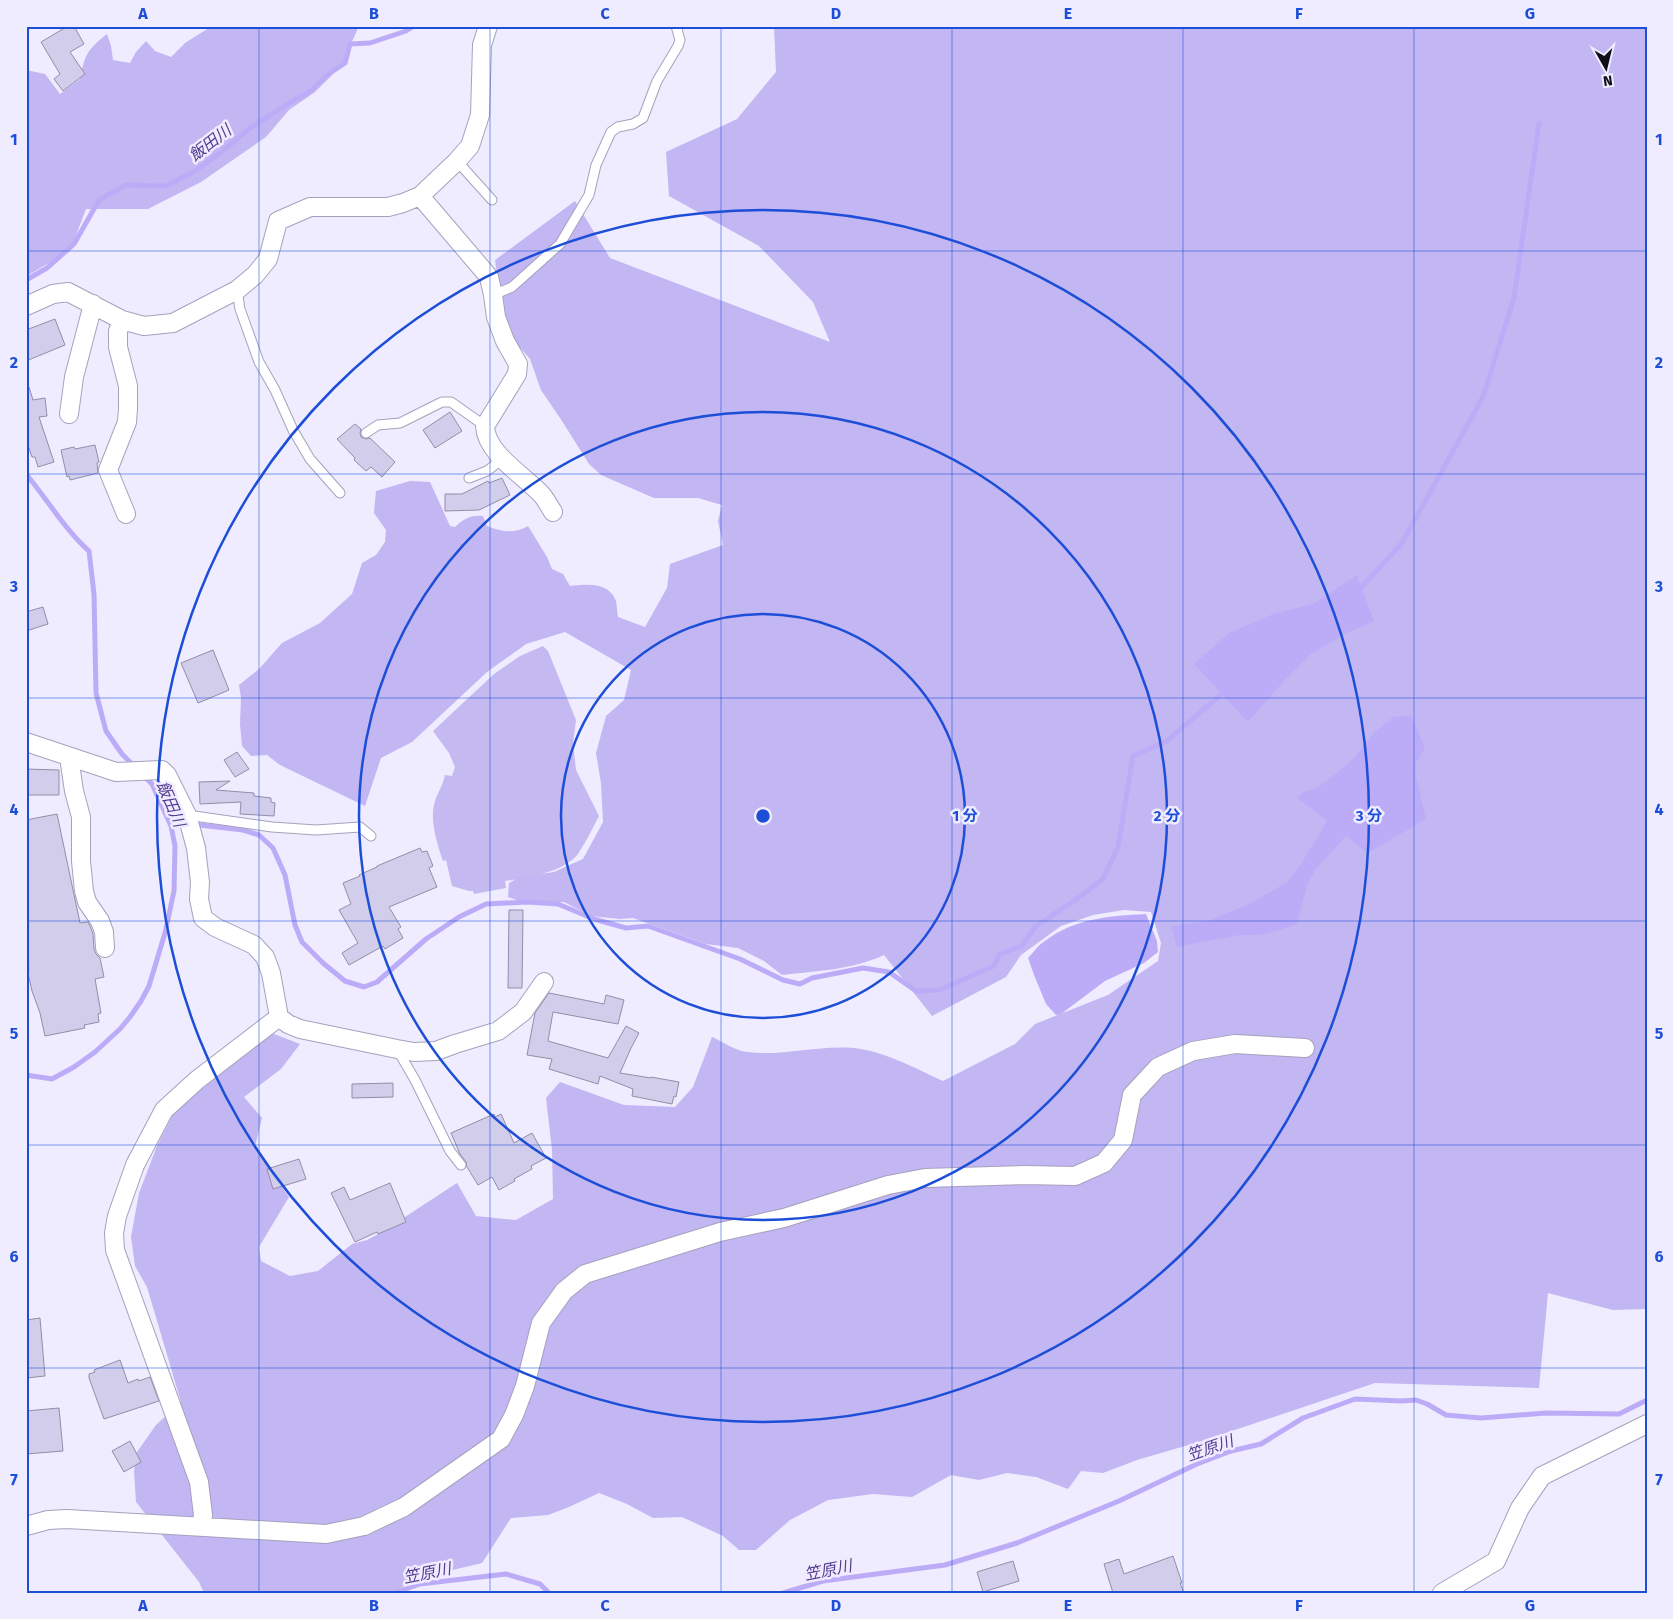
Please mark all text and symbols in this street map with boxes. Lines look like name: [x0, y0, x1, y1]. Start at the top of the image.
text: A: [137, 4, 148, 23]
text: B: [369, 4, 379, 23]
text: C: [600, 4, 610, 23]
text: D: [831, 4, 841, 23]
text: E: [1064, 4, 1072, 23]
text: F: [1295, 4, 1303, 23]
text: G: [1525, 4, 1535, 23]
north arrow: [1580, 42, 1630, 92]
text: N: [1602, 71, 1614, 89]
water label: 飯田川: [185, 120, 236, 165]
text: 1: [10, 130, 18, 149]
text: 1: [1655, 130, 1663, 149]
text: 2: [10, 353, 18, 372]
text: 2: [1655, 353, 1663, 372]
text: 3: [9, 577, 18, 596]
text: 3: [1654, 577, 1663, 596]
water label: 飯田川: [153, 778, 190, 832]
text: 4: [9, 800, 19, 819]
text: 4: [1654, 800, 1664, 819]
centre of rings: [754, 807, 772, 825]
text: 1 分: [952, 807, 978, 825]
text: 2 分: [1154, 807, 1180, 825]
text: 3 分: [1355, 807, 1382, 825]
text: 5: [10, 1024, 19, 1043]
text: 5: [1655, 1024, 1664, 1043]
text: 6: [9, 1247, 19, 1266]
text: 6: [1654, 1247, 1664, 1266]
water label: 笠原川: [1184, 1431, 1238, 1465]
text: 7: [10, 1470, 18, 1489]
text: 7: [1655, 1470, 1663, 1489]
water label: 笠原川: [803, 1556, 855, 1584]
water label: 笠原川: [402, 1559, 454, 1587]
text: A: [137, 1596, 148, 1615]
text: B: [369, 1596, 379, 1615]
text: C: [600, 1596, 610, 1615]
text: D: [831, 1596, 841, 1615]
text: E: [1064, 1596, 1072, 1615]
text: F: [1295, 1596, 1303, 1615]
text: G: [1525, 1596, 1535, 1615]

